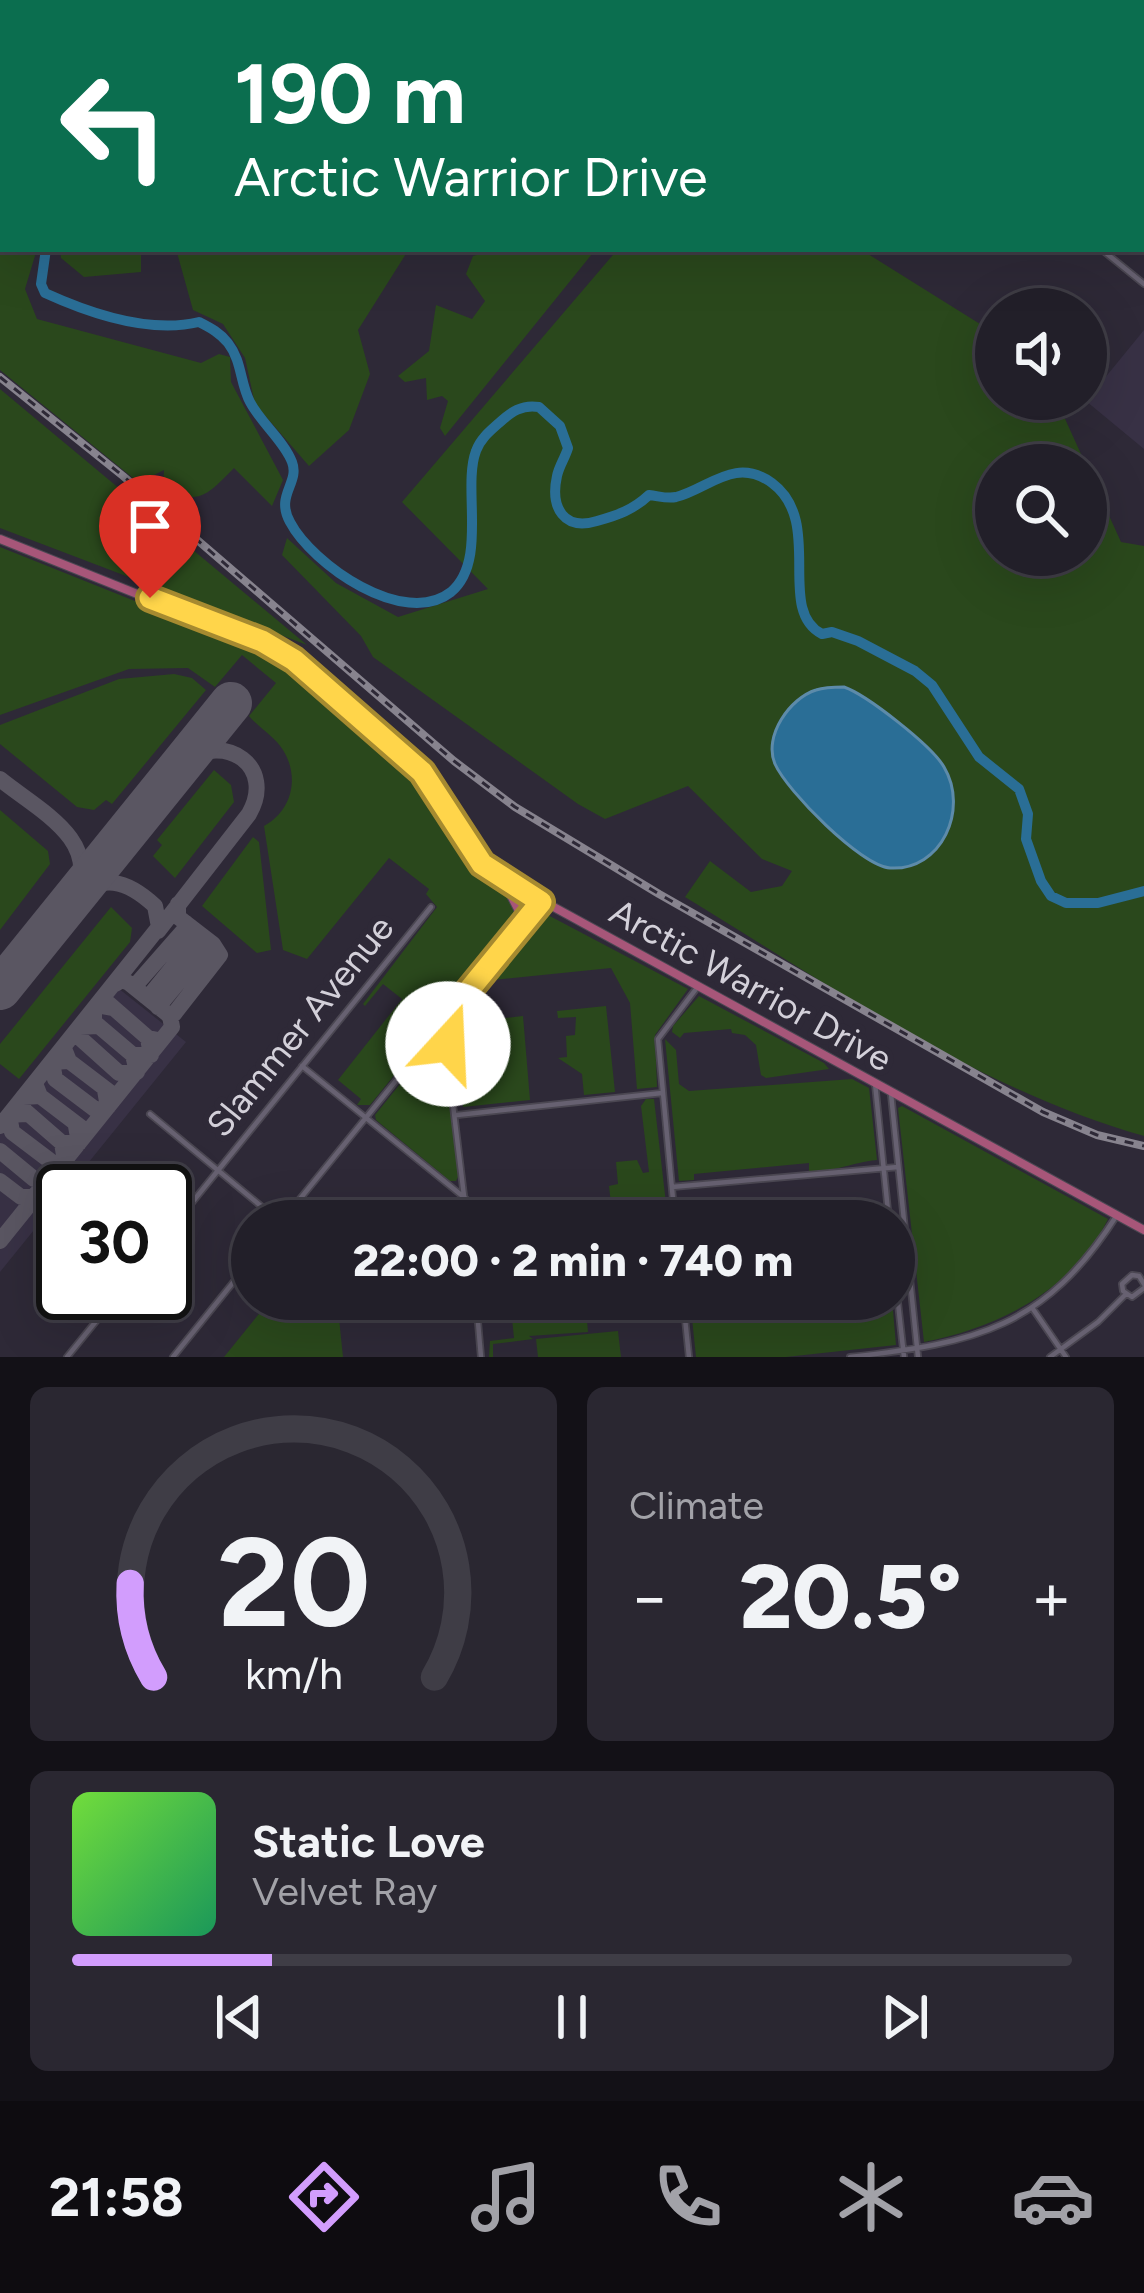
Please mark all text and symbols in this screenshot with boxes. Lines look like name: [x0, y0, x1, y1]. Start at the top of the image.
text: 190 m: [234, 43, 466, 144]
icon: left: [36, 48, 192, 204]
text: Arctic Warrior Drive: [234, 145, 708, 210]
map controls: [975, 288, 1107, 576]
button: sound: [975, 288, 1107, 420]
button: search: [975, 444, 1107, 576]
pin: [99, 475, 201, 598]
icon: arrive: [117, 493, 183, 559]
street label: Arctic Warrior Drive: [603, 890, 899, 1080]
street label: Slammer Avenue: [198, 907, 402, 1145]
position arrow: [385, 981, 511, 1107]
speed limit sign: 30: [36, 1164, 192, 1320]
text: 22:00 · 2 min · 740 m: [353, 1233, 793, 1287]
text: Climate: [629, 1482, 764, 1529]
text: 20: [217, 1507, 370, 1657]
text: 20.5°: [739, 1542, 962, 1651]
text: −: [629, 1557, 670, 1637]
text: +: [1031, 1557, 1072, 1637]
text: km/h: [245, 1648, 342, 1700]
text: Static Love: [252, 1814, 485, 1868]
text: Velvet Ray: [252, 1868, 437, 1915]
icon: previous: [206, 1984, 272, 2050]
icon: pause: [539, 1984, 605, 2050]
icon: next: [872, 1984, 938, 2050]
icon: directions: [282, 2155, 366, 2239]
icon: music: [464, 2155, 548, 2239]
icon: phone: [646, 2155, 730, 2239]
icon: climate: [829, 2155, 913, 2239]
icon: car: [1011, 2155, 1095, 2239]
text: 21:58: [49, 2165, 184, 2230]

